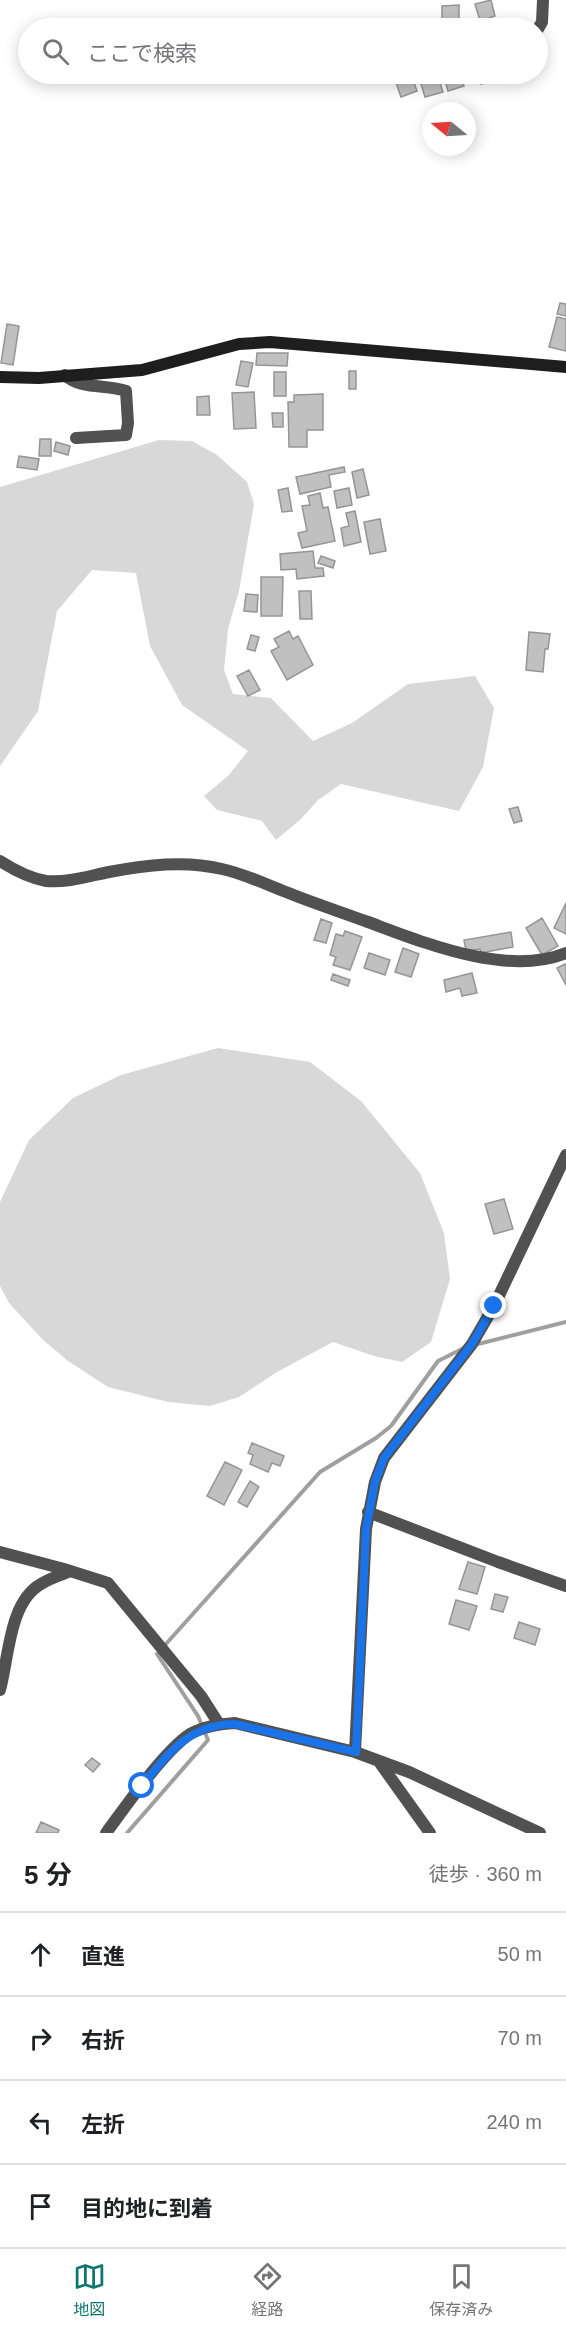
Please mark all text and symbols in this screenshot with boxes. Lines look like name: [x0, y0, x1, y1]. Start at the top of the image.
search box: [18, 18, 548, 84]
icon: search: [39, 35, 72, 68]
text: ここで検索: [87, 41, 197, 66]
north arrow: [422, 102, 476, 156]
route end: [480, 1292, 506, 1318]
route start: [128, 1772, 154, 1798]
text: 5 分: [24, 1860, 72, 1890]
text: 徒歩 · 360 m: [429, 1863, 542, 1885]
icon: ahead: [24, 1938, 57, 1971]
text: 50 m: [498, 1943, 542, 1965]
text: 直進: [81, 1944, 125, 1969]
icon: right: [24, 2022, 57, 2055]
text: 70 m: [498, 2027, 542, 2049]
text: 右折: [81, 2028, 125, 2053]
icon: left: [24, 2106, 57, 2139]
text: 240 m: [486, 2111, 542, 2133]
text: 左折: [81, 2112, 125, 2137]
icon: arrive: [24, 2190, 57, 2223]
text: 目的地に到着: [81, 2196, 213, 2221]
tab: 地図: [73, 2260, 106, 2320]
tab: 経路: [251, 2260, 284, 2320]
tab: 保存済み: [429, 2260, 493, 2320]

